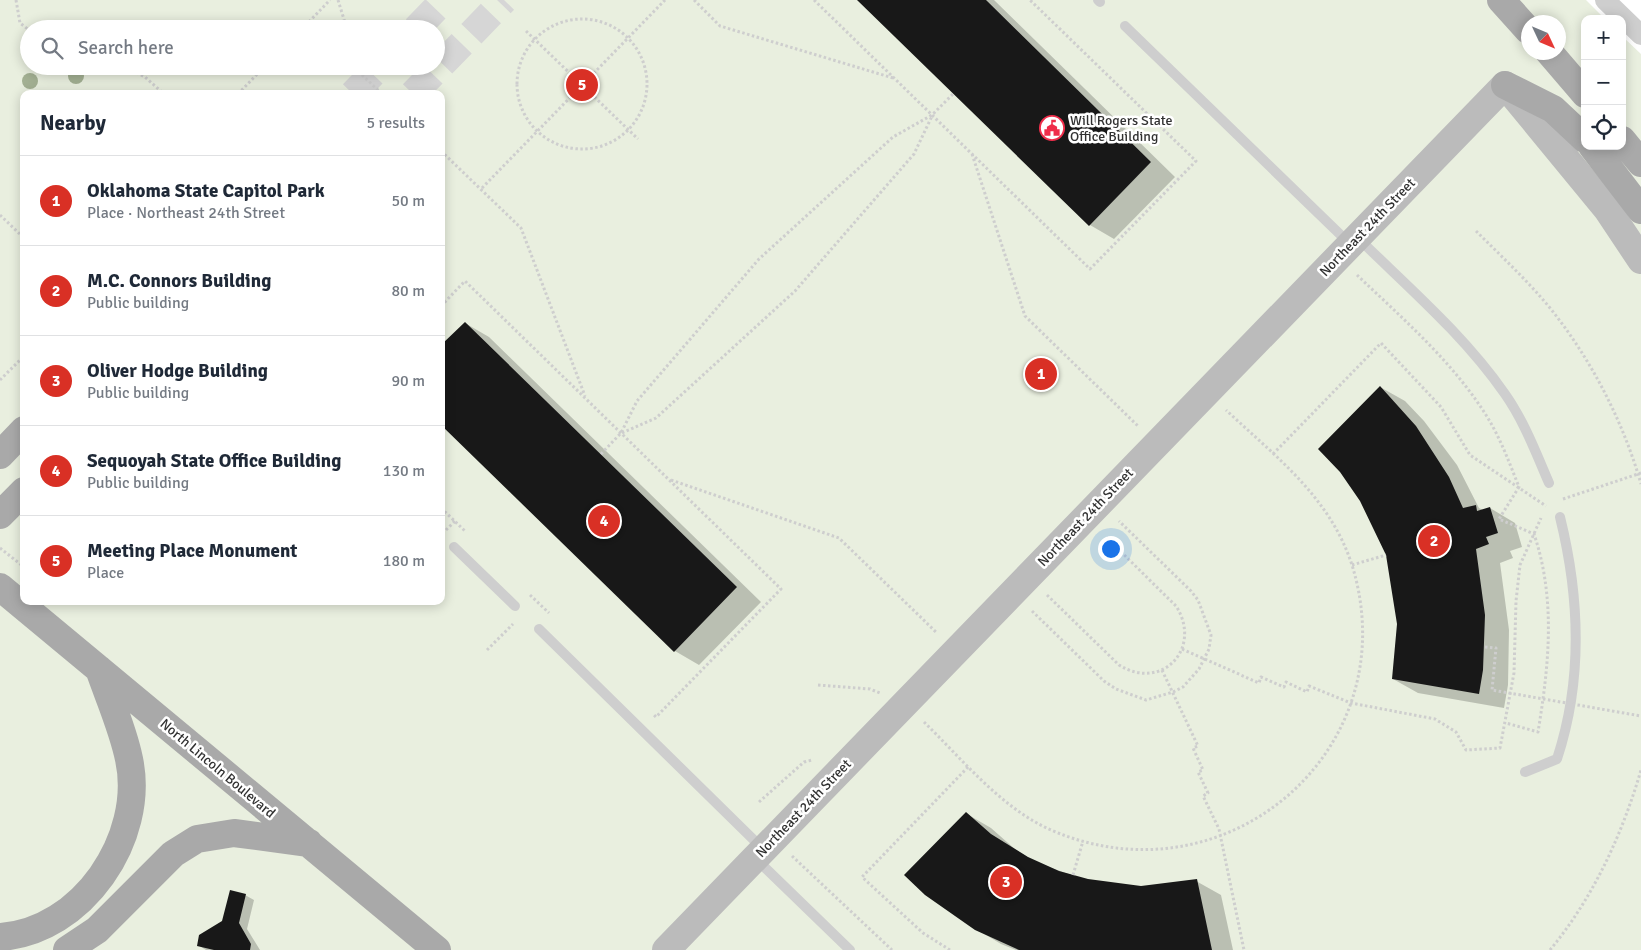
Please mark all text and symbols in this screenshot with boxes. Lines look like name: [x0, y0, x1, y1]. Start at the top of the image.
north arrow: [1521, 15, 1566, 60]
map controls: [1581, 15, 1626, 150]
button: +: [1581, 15, 1626, 60]
search box: [20, 20, 445, 75]
icon: search: [38, 34, 66, 62]
text: Search here: [78, 36, 174, 60]
button: −: [1581, 60, 1626, 105]
pin: 5: [566, 66, 598, 104]
button: locate: [1581, 105, 1626, 150]
text: Nearby: [40, 110, 106, 136]
place label: Will Rogers State Office Building: [1070, 112, 1173, 145]
text: 5 results: [366, 113, 425, 133]
public building icon: Will Rogers State Office Building: [1039, 115, 1065, 141]
street label: Northeast 24th Street: [1316, 175, 1419, 280]
text: Oklahoma State Capitol Park: [87, 179, 325, 203]
text: 1: [52, 191, 60, 211]
text: 50 m: [391, 191, 425, 211]
text: Place · Northeast 24th Street: [87, 203, 285, 223]
text: M.C. Connors Building: [87, 269, 271, 293]
text: 2: [52, 281, 60, 301]
text: 80 m: [391, 281, 425, 301]
text: Public building: [87, 293, 189, 313]
pin: 1: [1025, 355, 1057, 393]
text: Oliver Hodge Building: [87, 359, 268, 383]
text: 3: [52, 371, 60, 391]
text: 90 m: [391, 371, 425, 391]
text: Public building: [87, 383, 189, 403]
text: Sequoyah State Office Building: [87, 449, 341, 473]
text: 4: [52, 461, 60, 481]
text: 130 m: [383, 461, 425, 481]
street label: Northeast 24th Street: [1034, 465, 1137, 570]
text: Public building: [87, 473, 189, 493]
pin: 4: [588, 502, 620, 540]
pin: 2: [1418, 522, 1450, 560]
your location: [1098, 536, 1124, 562]
text: Meeting Place Monument: [87, 539, 297, 563]
text: 5: [52, 551, 60, 571]
text: 180 m: [383, 551, 425, 571]
text: Place: [87, 563, 124, 583]
street label: North Lincoln Boulevard: [157, 715, 279, 822]
street label: Northeast 24th Street: [752, 756, 855, 861]
pin: 3: [990, 863, 1022, 901]

